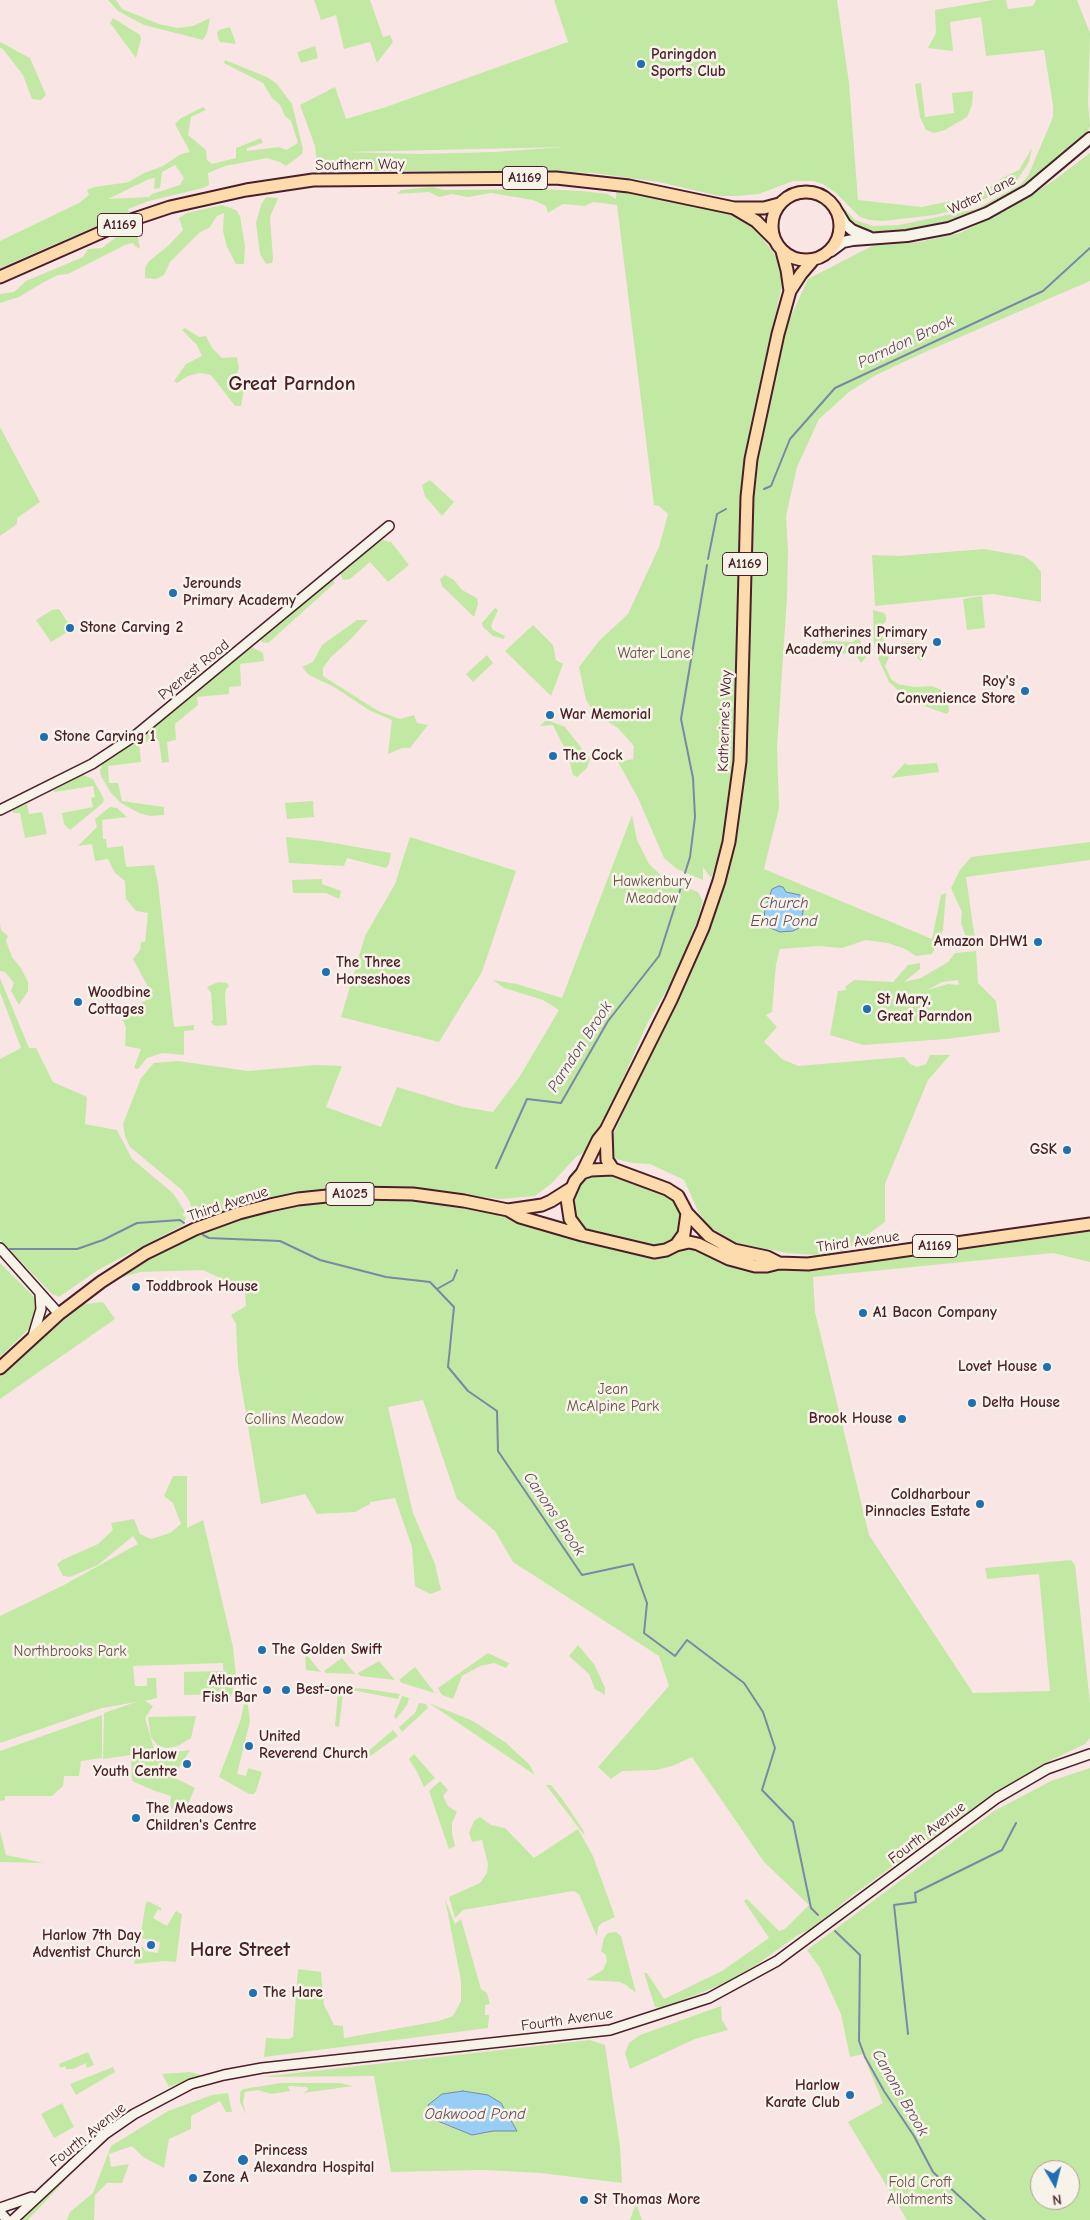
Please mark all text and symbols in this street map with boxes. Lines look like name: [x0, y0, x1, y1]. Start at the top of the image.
place label: Paringdon Sports Club: [651, 46, 726, 81]
marker: Paringdon Sports Club: [635, 58, 647, 70]
street label: Southern Way: [315, 155, 405, 175]
road number: A1169: [502, 167, 548, 190]
street label: Water Lane: [945, 171, 1019, 219]
road number: A1169: [98, 214, 142, 236]
water label: Parndon Brook: [855, 311, 957, 373]
district label: Great Parndon: [228, 372, 356, 396]
road number: A1169: [722, 552, 768, 576]
place label: Jerounds Primary Academy: [183, 575, 296, 610]
marker: Jerounds Primary Academy: [167, 587, 179, 599]
place label: Stone Carving 2: [80, 619, 183, 637]
marker: Stone Carving 2: [64, 622, 76, 634]
place label: Katherines Primary Academy and Nursery: [786, 624, 927, 659]
street label: Pyenest Road: [155, 636, 233, 704]
marker: Katherines Primary Academy and Nursery: [931, 636, 943, 648]
park label: Water Lane: [618, 645, 690, 663]
street label: Katherine's Way: [714, 670, 736, 772]
place label: Roy's Convenience Store: [896, 673, 1015, 708]
marker: Roy's Convenience Store: [1019, 685, 1031, 697]
place label: War Memorial: [560, 706, 651, 724]
marker: War Memorial: [544, 709, 556, 721]
place label: Stone Carving 1: [54, 728, 156, 746]
marker: Stone Carving 1: [38, 731, 50, 743]
place label: The Cock: [563, 747, 623, 765]
marker: The Cock: [547, 750, 559, 762]
park label: Hawkenbury Meadow: [613, 873, 691, 908]
water label: Church End Pond: [750, 893, 818, 931]
place label: Amazon DHW1: [934, 933, 1028, 951]
marker: Amazon DHW1: [1032, 936, 1044, 948]
place label: The Three Horseshoes: [336, 954, 410, 989]
marker: The Three Horseshoes: [320, 966, 332, 978]
place label: Woodbine Cottages: [88, 984, 150, 1019]
place label: St Mary, Great Parndon: [877, 991, 972, 1026]
marker: Woodbine Cottages: [72, 996, 84, 1008]
water label: Parndon Brook: [544, 998, 616, 1096]
marker: St Mary, Great Parndon: [861, 1003, 873, 1015]
place label: GSK: [1030, 1141, 1057, 1159]
marker: GSK: [1061, 1144, 1073, 1156]
road number: A1025: [326, 1182, 374, 1206]
street label: Third Avenue: [186, 1183, 270, 1225]
street label: Third Avenue: [815, 1227, 901, 1257]
road number: A1169: [912, 1234, 958, 1258]
place label: Toddbrook House: [146, 1278, 258, 1296]
marker: Toddbrook House: [130, 1281, 142, 1293]
place label: A1 Bacon Company: [873, 1304, 997, 1322]
marker: A1 Bacon Company: [857, 1307, 869, 1319]
place label: Lovet House: [958, 1358, 1037, 1376]
marker: Lovet House: [1041, 1361, 1053, 1373]
park label: Jean McAlpine Park: [567, 1381, 659, 1416]
place label: Delta House: [982, 1394, 1060, 1412]
marker: Delta House: [966, 1397, 978, 1409]
place label: Brook House: [809, 1410, 892, 1428]
park label: Collins Meadow: [244, 1411, 344, 1429]
marker: Brook House: [896, 1413, 908, 1425]
water label: Canons Brook: [519, 1469, 589, 1559]
place label: Coldharbour Pinnacles Estate: [865, 1486, 970, 1521]
marker: Coldharbour Pinnacles Estate: [974, 1498, 986, 1510]
place label: The Golden Swift: [272, 1641, 382, 1659]
park label: Northbrooks Park: [14, 1643, 126, 1661]
marker: The Golden Swift: [256, 1644, 268, 1656]
place label: Atlantic Fish Bar: [202, 1672, 257, 1707]
place label: Best-one: [296, 1681, 353, 1699]
marker: Atlantic Fish Bar: [261, 1684, 273, 1696]
marker: Best-one: [280, 1684, 292, 1696]
place label: United Reverend Church: [259, 1728, 368, 1763]
marker: United Reverend Church: [243, 1740, 255, 1752]
place label: Harlow Youth Centre: [93, 1746, 177, 1781]
marker: Harlow Youth Centre: [181, 1758, 193, 1770]
street label: Fourth Avenue: [885, 1798, 969, 1868]
place label: The Meadows Children's Centre: [146, 1800, 256, 1835]
marker: The Meadows Children's Centre: [130, 1812, 142, 1824]
place label: Harlow 7th Day Adventist Church: [33, 1927, 141, 1962]
district label: Hare Street: [190, 1938, 290, 1962]
marker: Harlow 7th Day Adventist Church: [145, 1939, 157, 1951]
place label: The Hare: [263, 1984, 323, 2002]
marker: The Hare: [247, 1987, 259, 1999]
street label: Fourth Avenue: [520, 2005, 614, 2035]
water label: Canons Brook: [867, 2046, 933, 2140]
place label: Harlow Karate Club: [765, 2077, 840, 2112]
marker: Harlow Karate Club: [844, 2089, 856, 2101]
street label: Fourth Avenue: [46, 2099, 130, 2171]
water label: Oakwood Pond: [424, 2104, 526, 2124]
place label: Princess Alexandra Hospital: [254, 2142, 374, 2177]
marker: Princess Alexandra Hospital: [236, 2153, 250, 2167]
north arrow: [1030, 2160, 1080, 2210]
place label: Zone A: [203, 2169, 249, 2187]
marker: Zone A: [187, 2172, 199, 2184]
park label: Fold Croft Allotments: [887, 2174, 953, 2209]
text: N: [1051, 2190, 1063, 2208]
place label: St Thomas More: [594, 2191, 700, 2209]
marker: St Thomas More: [578, 2194, 590, 2206]

